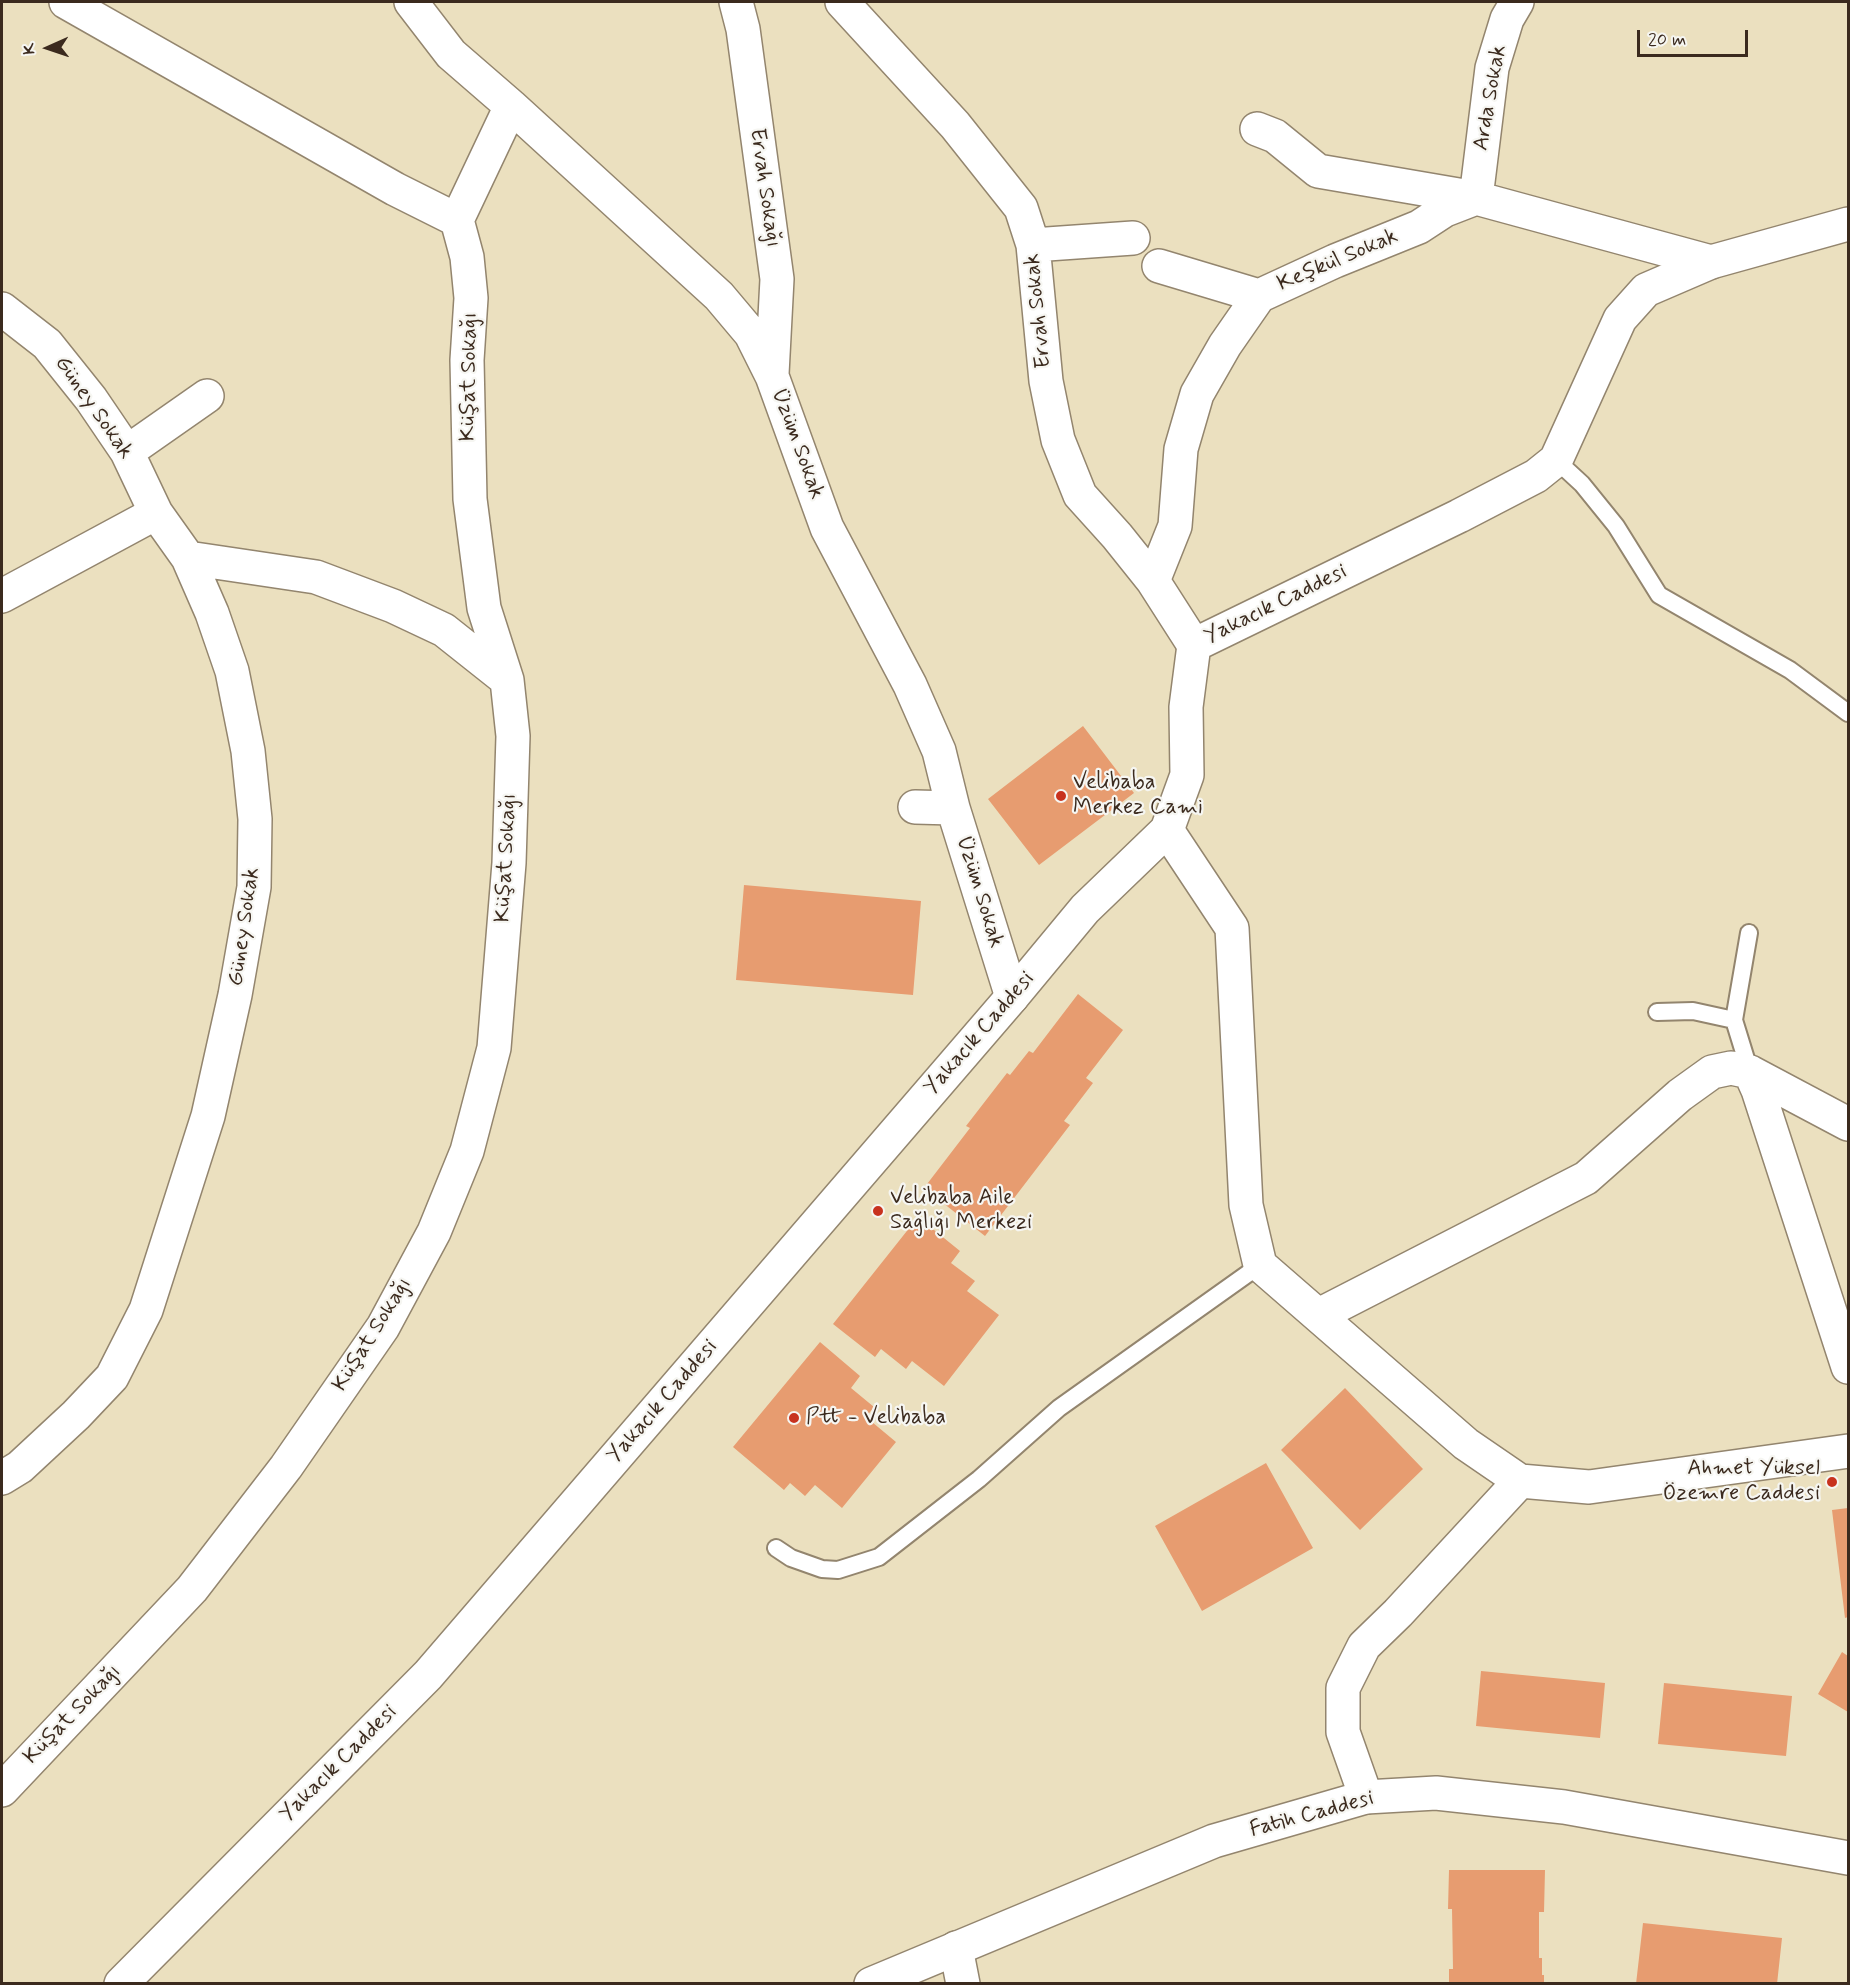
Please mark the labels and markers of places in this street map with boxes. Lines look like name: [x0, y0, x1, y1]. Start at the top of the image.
place label: Velibaba Merkez Cami: [1073, 770, 1203, 822]
marker: Velibaba Merkez Cami: [1054, 789, 1068, 803]
place label: Velibaba Aile Sağlığı Merkezi: [890, 1185, 1032, 1236]
marker: Velibaba Aile Sağlığı Merkezi: [871, 1204, 885, 1218]
place label: Ptt - Velibaba: [806, 1405, 946, 1431]
marker: Ptt - Velibaba: [787, 1411, 801, 1425]
place label: Ahmet Yüksel Özemre Caddesi: [1663, 1456, 1820, 1508]
marker: Ahmet Yüksel Özemre Caddesi: [1825, 1475, 1839, 1489]

